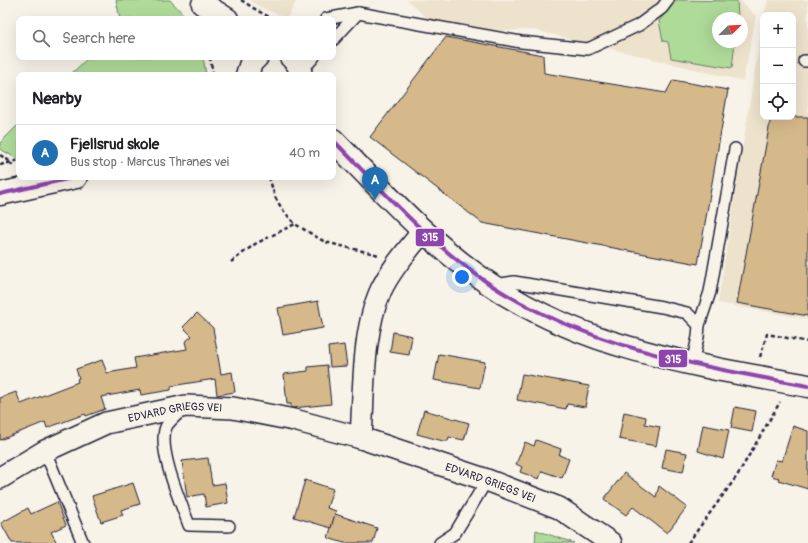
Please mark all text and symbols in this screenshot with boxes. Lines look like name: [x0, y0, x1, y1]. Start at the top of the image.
north arrow: [712, 12, 748, 48]
map controls: [760, 12, 796, 120]
button: +: [760, 12, 796, 48]
search box: [16, 16, 336, 60]
icon: search: [30, 27, 52, 49]
text: Search here: [62, 29, 135, 48]
button: −: [760, 48, 796, 84]
button: locate: [760, 84, 796, 120]
text: Nearby: [32, 88, 81, 109]
text: Fjellsrud skole: [70, 135, 159, 154]
text: A: [41, 145, 49, 161]
text: 40 m: [289, 145, 320, 161]
text: Bus stop · Marcus Thranes vei: [70, 154, 229, 170]
pin: A: [362, 167, 388, 200]
line badge: 315: [415, 228, 445, 247]
text: 315: [422, 231, 438, 244]
your location: [452, 267, 472, 287]
line badge: 315: [658, 349, 688, 368]
text: 315: [665, 353, 681, 366]
street label: EDVARD GRIEGS VEI: [127, 399, 222, 425]
street label: EDVARD GRIEGS VEI: [444, 460, 538, 505]

